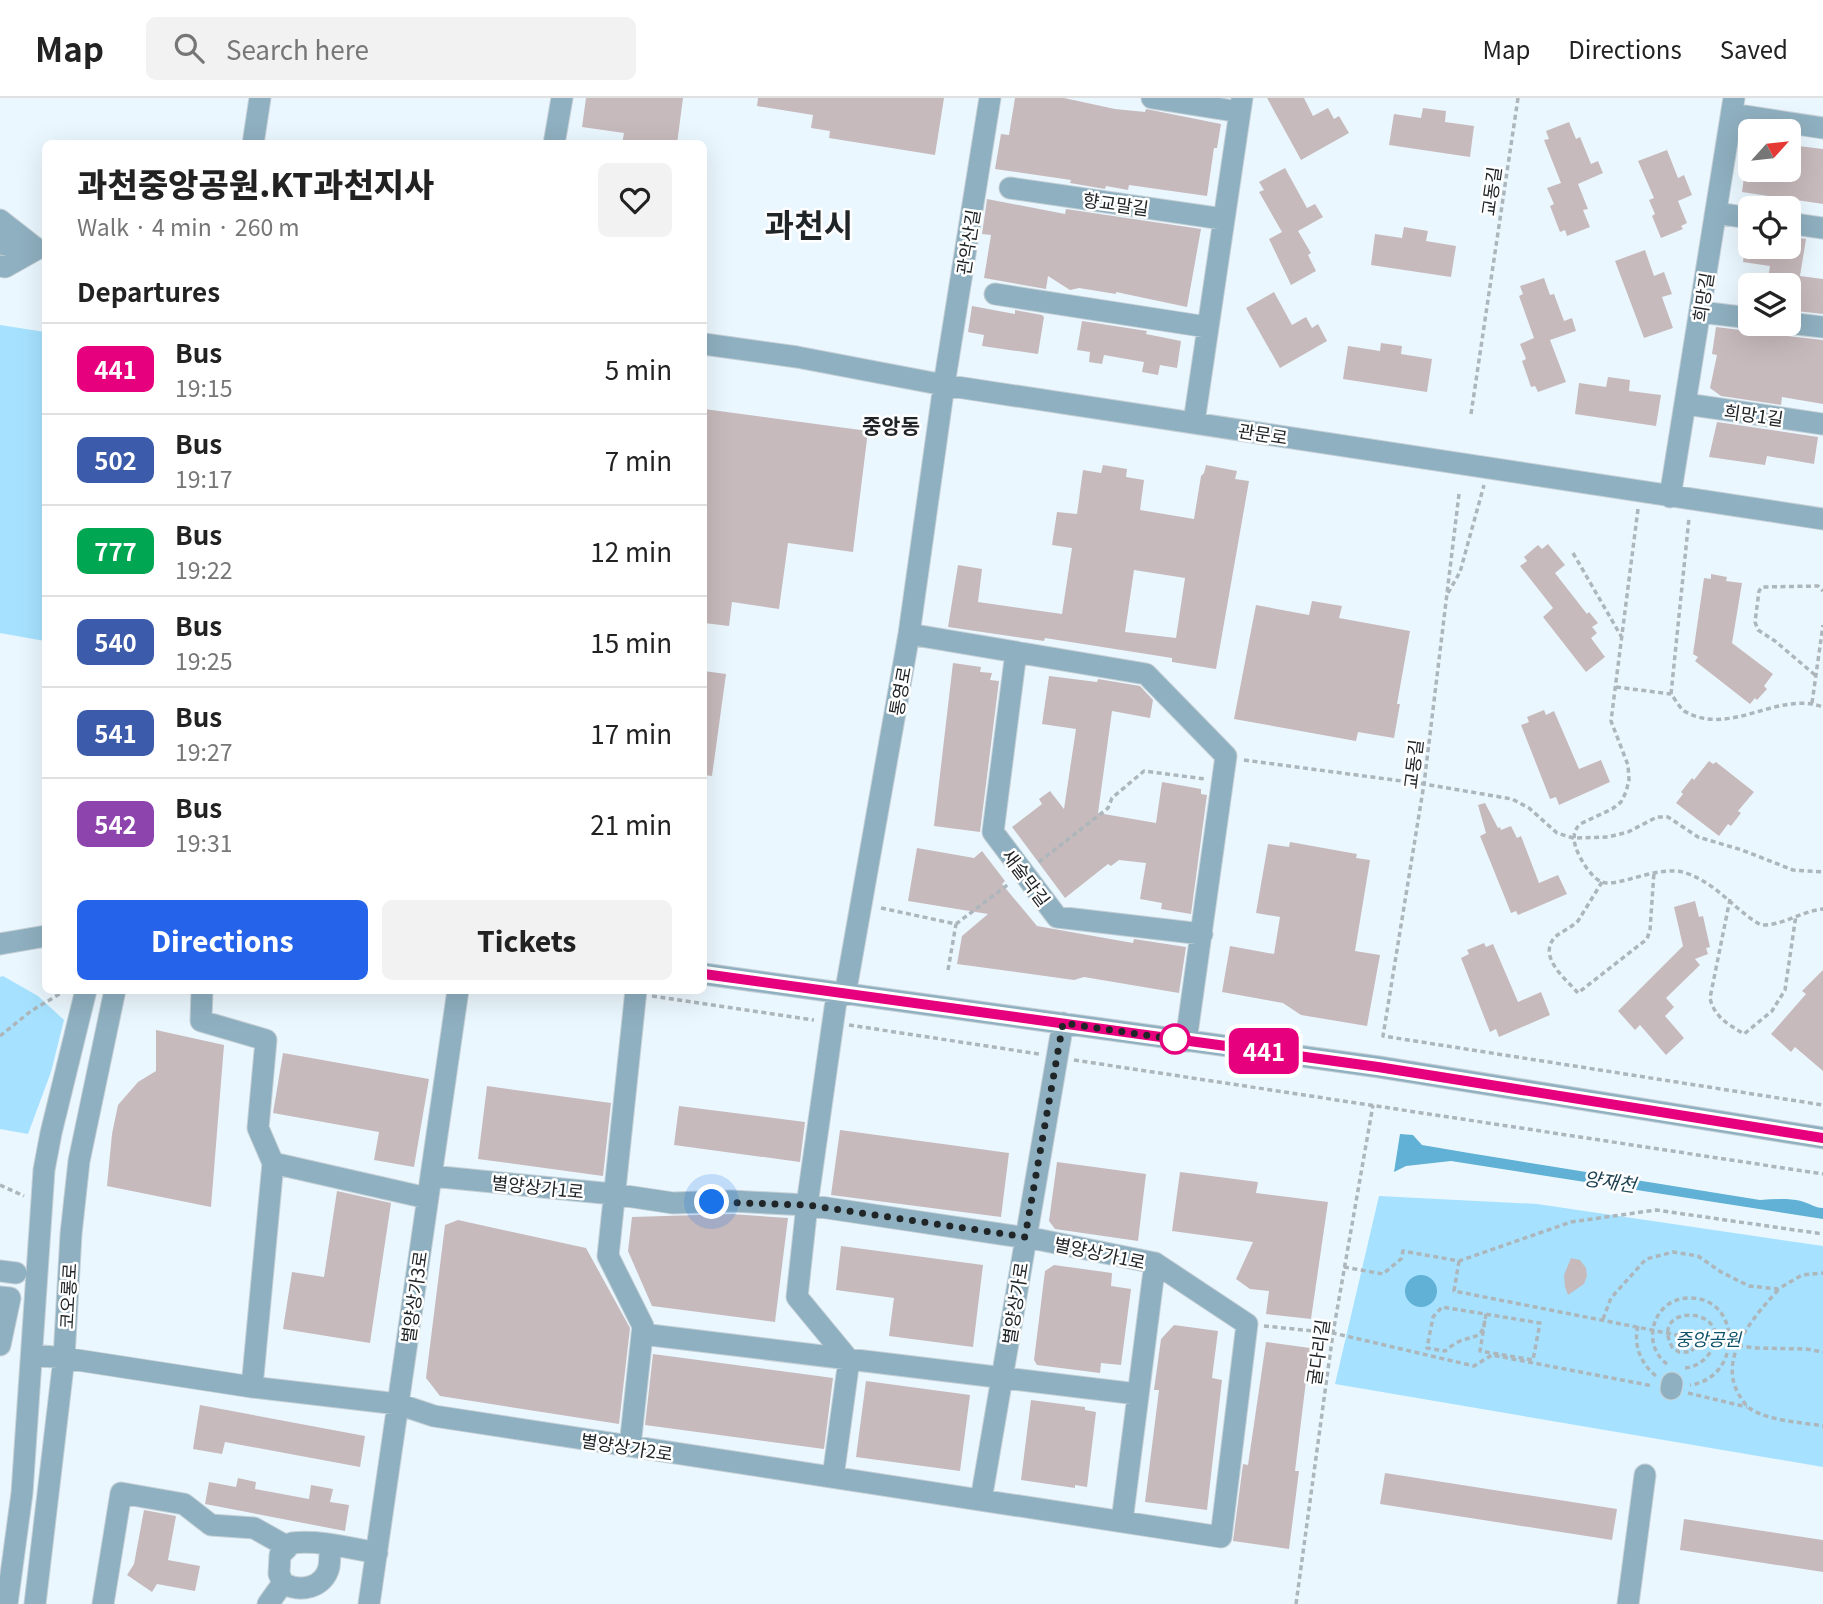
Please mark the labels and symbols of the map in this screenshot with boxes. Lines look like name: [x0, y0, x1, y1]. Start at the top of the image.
north arrow: [1738, 119, 1801, 182]
street label: 교동길: [1474, 165, 1506, 217]
street label: 향교말길: [1081, 186, 1151, 220]
district label: 과천시: [765, 200, 853, 246]
street label: 관악산길: [949, 207, 985, 277]
street label: 희망길: [1685, 270, 1719, 324]
street label: 희망1길: [1723, 397, 1785, 431]
district label: 중앙동: [862, 410, 920, 440]
street label: 관문로: [1236, 416, 1290, 450]
street label: 통영로: [882, 664, 916, 718]
street label: 교동길: [1396, 738, 1428, 790]
street label: 새술막길: [997, 843, 1057, 911]
unlabelled marker: [1160, 1024, 1190, 1054]
line badge: 441: [1224, 1028, 1304, 1074]
water label: 양재천: [1582, 1163, 1639, 1197]
street label: 별양상가1로: [490, 1168, 586, 1204]
your location: [694, 1184, 729, 1219]
street label: 별양상가1로: [1052, 1230, 1148, 1274]
street label: 별양상가3로: [394, 1249, 432, 1345]
street label: 별양상가로: [995, 1260, 1033, 1346]
street label: 코오롱로: [52, 1262, 82, 1330]
street label: 굴다리길: [1300, 1317, 1334, 1387]
park label: 중앙공원: [1675, 1325, 1743, 1351]
street label: 별양상가2로: [579, 1426, 675, 1466]

